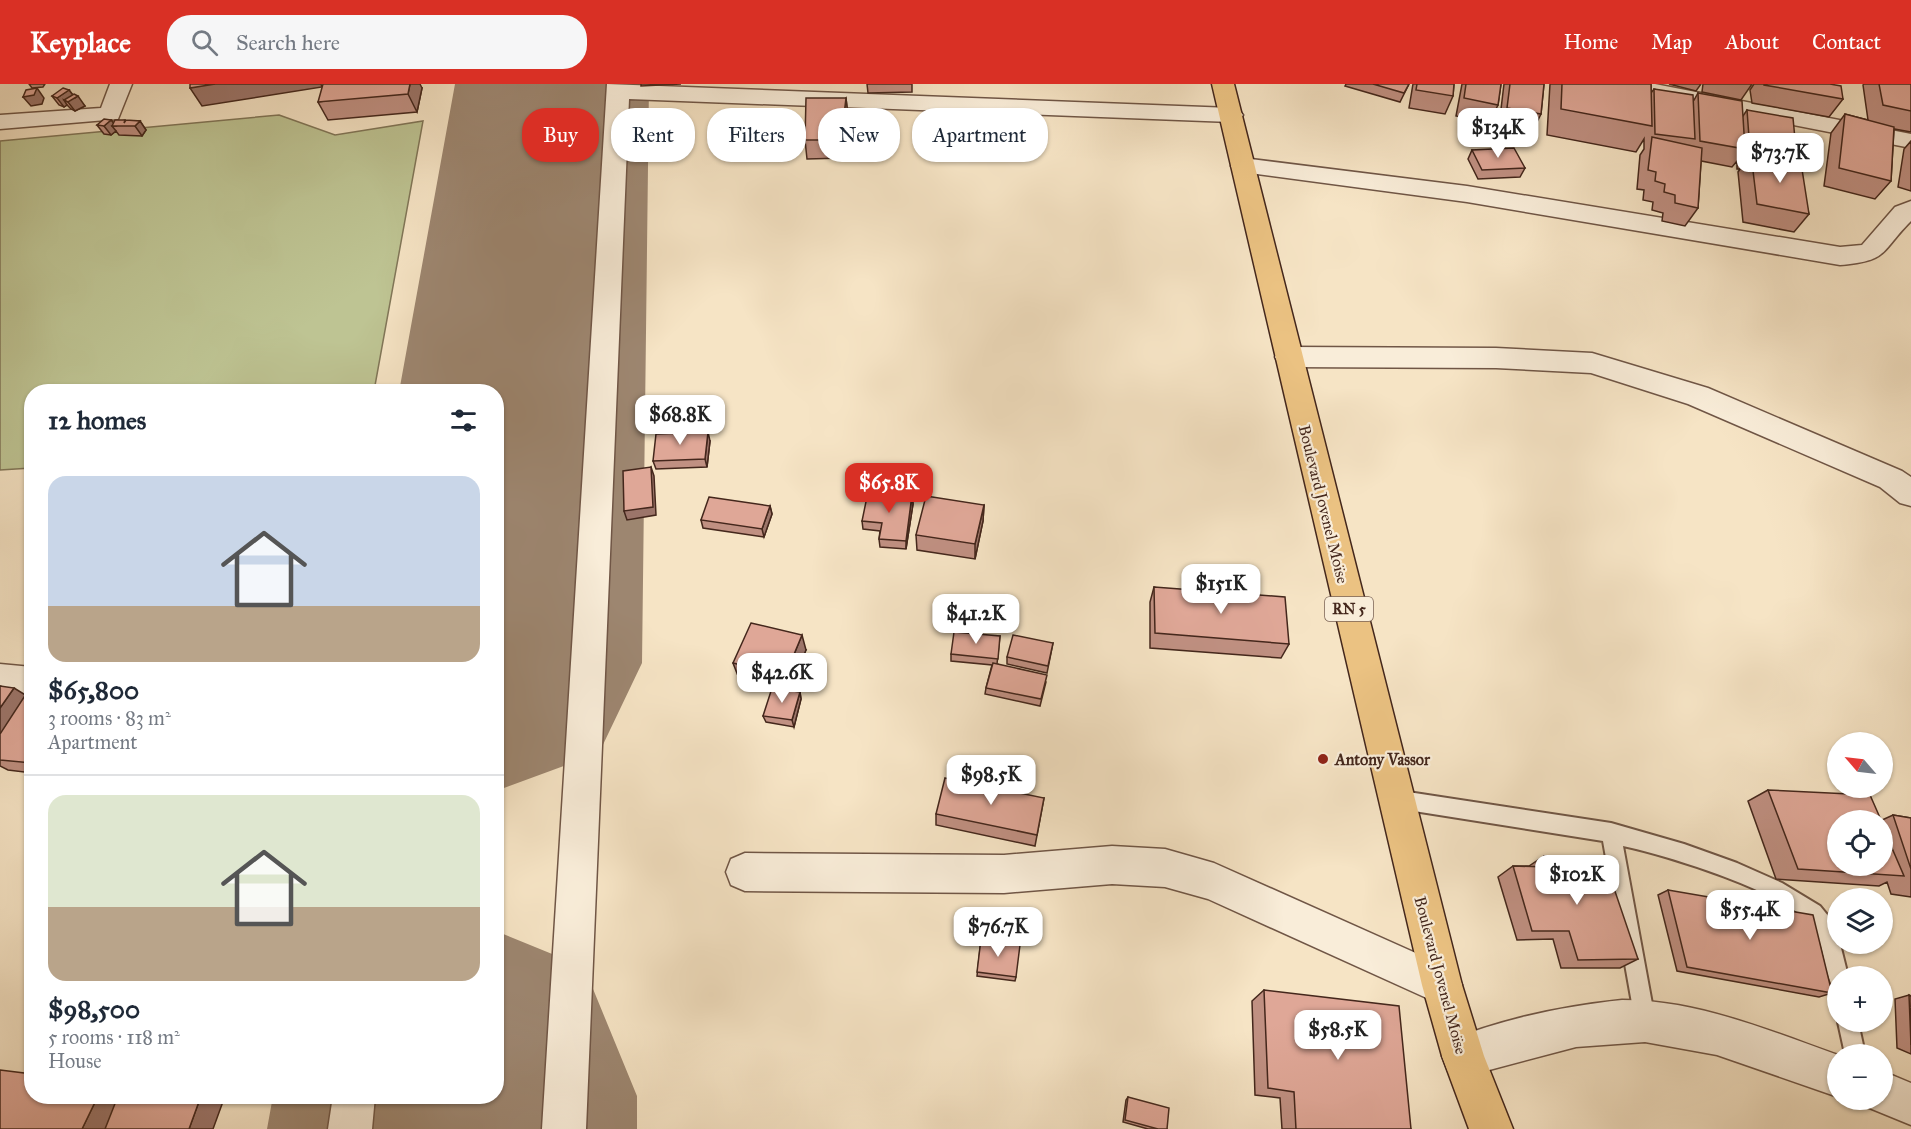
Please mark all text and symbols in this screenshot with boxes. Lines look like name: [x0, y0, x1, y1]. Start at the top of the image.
search box: [167, 15, 587, 69]
text: Keyplace: [30, 25, 131, 60]
icon: search: [188, 26, 221, 59]
text: Search here: [236, 29, 340, 56]
text: Home: [1563, 29, 1618, 55]
text: Map: [1651, 29, 1692, 55]
text: About: [1725, 29, 1779, 55]
text: Contact: [1812, 29, 1881, 55]
chip: Buy: [522, 108, 599, 162]
chip: Rent: [611, 108, 695, 162]
chip: Filters: [707, 108, 806, 162]
chip: New: [818, 108, 900, 162]
chip: Apartment: [912, 108, 1048, 162]
pin: $134K: [1456, 108, 1540, 159]
text: $134K: [1471, 115, 1525, 139]
pin: $73.7K: [1731, 133, 1829, 184]
text: $73.7K: [1751, 140, 1809, 164]
pin: $68.8K: [631, 395, 729, 446]
text: $68.8K: [649, 402, 711, 426]
text: 12 homes: [48, 404, 146, 436]
icon: filters: [447, 404, 480, 437]
street label: Boulevard Jovenel Moïse: [1294, 423, 1353, 586]
pin: $65.8K: [840, 463, 938, 514]
text: $65.8K: [859, 470, 919, 494]
icon: home: [210, 515, 318, 623]
pin: $151K: [1179, 564, 1263, 615]
text: $151K: [1195, 571, 1247, 595]
pin: $41.2K: [927, 594, 1025, 645]
road number: RN 5: [1325, 597, 1373, 621]
text: $41.2K: [946, 601, 1006, 625]
pin: $42.6K: [733, 653, 831, 704]
text: $42.6K: [751, 660, 813, 684]
text: $65,800: [48, 674, 139, 706]
text: 3 rooms · 83 m²: [48, 706, 171, 730]
text: Apartment: [48, 730, 137, 754]
north arrow: [1827, 732, 1893, 798]
map controls: [1827, 732, 1893, 1110]
place label: Antony Vassor: [1334, 750, 1431, 770]
marker: Antony Vassor: [1316, 752, 1330, 766]
pin: $98.5K: [942, 755, 1040, 806]
text: $98.5K: [961, 762, 1021, 786]
button: locate: [1827, 810, 1893, 876]
icon: home: [210, 834, 318, 942]
pin: $102K: [1535, 855, 1619, 906]
text: $102K: [1549, 862, 1605, 886]
button: layers: [1827, 888, 1893, 954]
pin: $55.4K: [1701, 890, 1799, 941]
street label: Boulevard Jovenel Moïse: [1409, 894, 1471, 1057]
text: $55.4K: [1720, 897, 1780, 921]
pin: $76.7K: [949, 907, 1047, 958]
text: $76.7K: [968, 914, 1028, 938]
button: +: [1827, 966, 1893, 1032]
text: $98,500: [48, 993, 140, 1025]
pin: $58.5K: [1289, 1010, 1387, 1061]
text: $58.5K: [1308, 1017, 1368, 1041]
text: 5 rooms · 118 m²: [48, 1025, 180, 1049]
button: −: [1827, 1044, 1893, 1110]
text: House: [48, 1049, 102, 1073]

